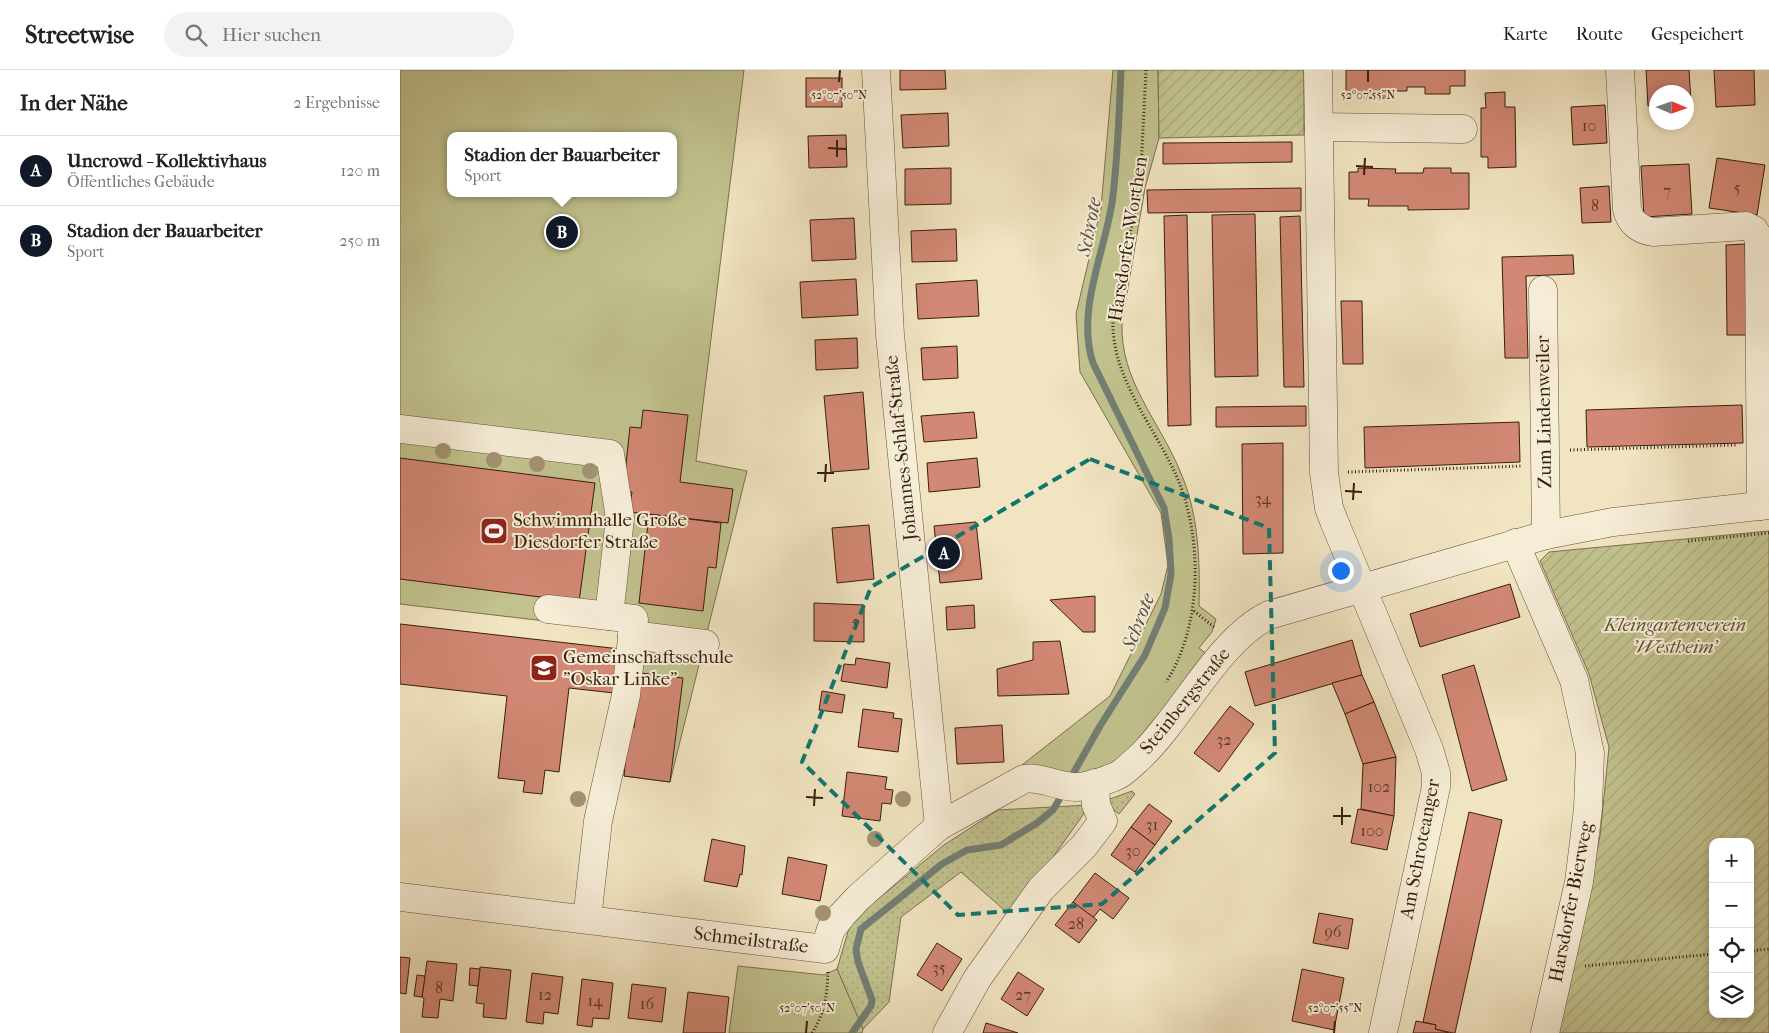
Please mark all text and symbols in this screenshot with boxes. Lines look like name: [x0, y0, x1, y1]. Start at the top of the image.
search box: [164, 12, 514, 57]
text: Streetwise: [25, 21, 134, 49]
icon: search: [182, 21, 210, 49]
text: Hier suchen: [222, 24, 321, 46]
text: Karte: [1503, 24, 1548, 45]
text: Route: [1576, 24, 1623, 45]
text: Gespeichert: [1651, 24, 1744, 45]
north arrow: [1649, 85, 1694, 130]
text: 52°07'50"N: [811, 88, 867, 102]
text: 52°07'55"N: [1341, 88, 1395, 102]
text: In der Nähe: [20, 91, 128, 115]
text: 2 Ergebnisse: [293, 93, 380, 112]
house number: 10: [1582, 116, 1596, 135]
popup: [447, 132, 677, 197]
text: Stadion der Bauarbeiter: [464, 144, 660, 166]
text: Uncrowd - Kollektivhaus: [67, 150, 266, 172]
street label: Harsdorfer Worthen: [1104, 155, 1152, 323]
text: A: [31, 161, 41, 180]
text: 120 m: [341, 161, 380, 180]
text: Sport: [464, 166, 502, 185]
text: Öffentliches Gebäude: [67, 172, 215, 191]
house number: 5: [1734, 178, 1741, 197]
house number: 7: [1663, 181, 1671, 200]
water label: Schrote: [1072, 195, 1106, 259]
house number: 8: [1591, 196, 1599, 215]
pin: B: [546, 213, 578, 251]
text: Stadion der Bauarbeiter: [67, 220, 263, 242]
text: B: [31, 231, 41, 250]
text: 250 m: [339, 231, 380, 250]
text: Sport: [67, 242, 105, 261]
street label: Zum Lindenweiler: [1532, 334, 1556, 489]
street label: Johannes-Schlaf-Straße: [880, 354, 922, 544]
house number: 34: [1255, 489, 1272, 508]
place label: Schwimmhalle Große Diesdorfer Straße: [513, 509, 687, 553]
sports icon: Schwimmhalle Große Diesdorfer Straße: [479, 516, 509, 546]
pin: A: [928, 534, 960, 572]
your location: [1328, 558, 1354, 584]
water label: Schrote: [1116, 589, 1160, 655]
house number: 5: [852, 612, 859, 631]
park label: Kleingartenverein 'Westheim': [1602, 614, 1746, 658]
street label: Steinbergstraße: [1135, 643, 1235, 759]
place label: Gemeinschaftsschule "Oskar Linke": [563, 646, 733, 690]
school or university icon: Gemeinschaftsschule "Oskar Linke": [529, 653, 559, 683]
house number: 32: [1217, 730, 1231, 749]
street label: Am Schroteanger: [1395, 776, 1445, 922]
house number: 102: [1368, 777, 1390, 796]
house number: 31: [1146, 815, 1158, 834]
street label: Harsdorfer Bierweg: [1545, 819, 1598, 984]
house number: 100: [1360, 821, 1384, 840]
map controls: [1709, 838, 1754, 1018]
button: +: [1709, 838, 1754, 883]
house number: 30: [1125, 841, 1141, 860]
button: −: [1709, 883, 1754, 928]
house number: 28: [1068, 914, 1084, 933]
street label: Schmeilstraße: [692, 922, 810, 958]
house number: 96: [1324, 922, 1342, 941]
button: locate: [1709, 928, 1754, 973]
house number: 35: [932, 958, 946, 977]
button: layers: [1709, 973, 1754, 1018]
house number: 8: [435, 978, 443, 997]
house number: 12: [538, 985, 552, 1004]
house number: 27: [1015, 985, 1031, 1004]
house number: 14: [587, 991, 603, 1010]
house number: 16: [640, 994, 654, 1013]
text: 52°07'50"N: [779, 1001, 835, 1015]
text: 52°07'55"N: [1308, 1001, 1362, 1015]

